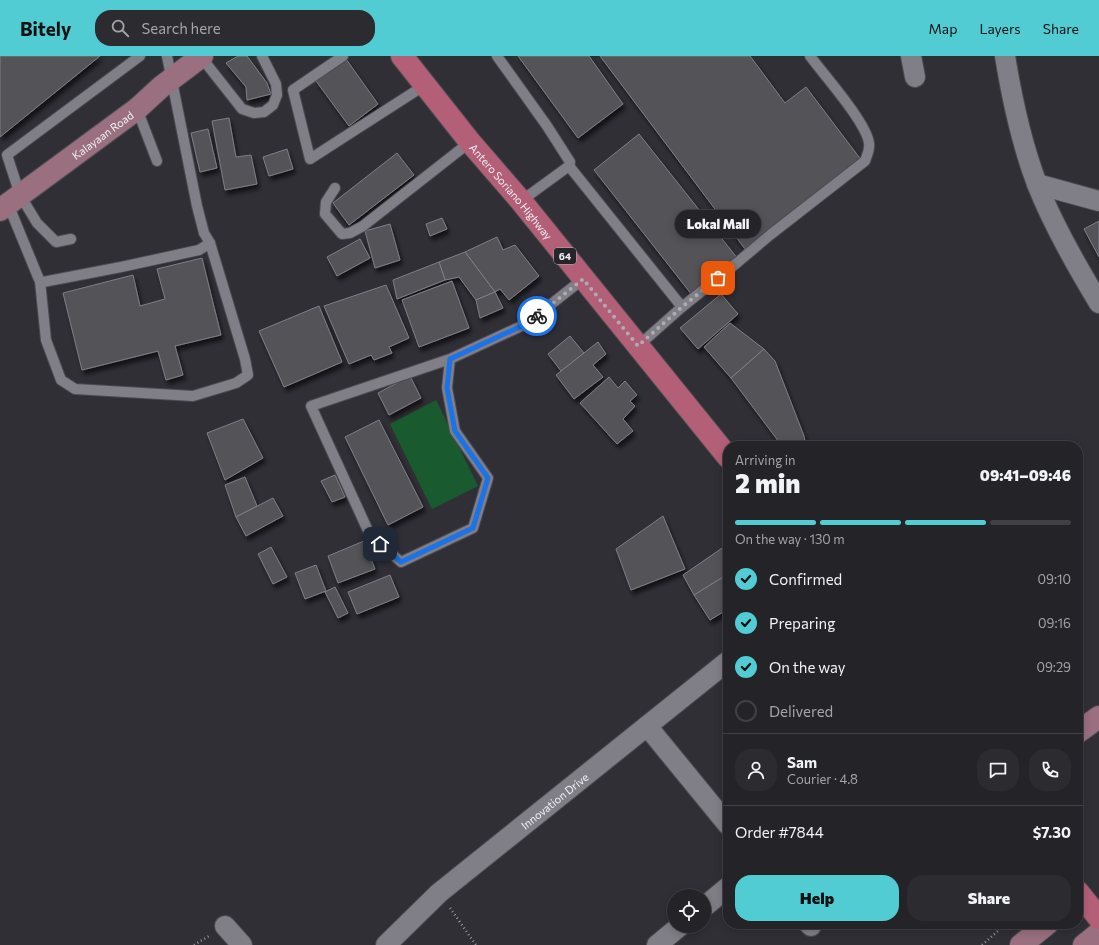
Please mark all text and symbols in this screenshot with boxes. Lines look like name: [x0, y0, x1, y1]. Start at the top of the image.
search box: [95, 10, 375, 46]
text: Bitely: [20, 17, 71, 40]
icon: search: [109, 17, 131, 39]
text: Search here: [141, 19, 221, 37]
text: Map: [929, 20, 957, 37]
text: Layers: [979, 20, 1021, 37]
text: Share: [1043, 20, 1079, 37]
street label: Kalayaan Road: [69, 108, 135, 161]
street label: Antero Soriano Highway: [467, 141, 556, 242]
callout: Lokal Mall: [675, 210, 761, 238]
text: Lokal Mall: [687, 216, 749, 232]
road number: 64: [554, 248, 576, 264]
pin: [701, 261, 735, 295]
icon: bag: [707, 267, 729, 289]
courier: [517, 296, 557, 336]
icon: bike: [526, 305, 548, 327]
text: Arriving in: [735, 452, 795, 468]
text: 09:41–09:46: [980, 466, 1071, 484]
text: 2 min: [735, 467, 800, 498]
pin: [363, 527, 397, 561]
text: On the way · 130 m: [735, 531, 845, 547]
icon: home: [369, 533, 391, 555]
icon: check: [735, 568, 757, 590]
text: Confirmed: [769, 570, 842, 588]
text: 09:10: [1038, 571, 1071, 587]
icon: check: [735, 612, 757, 634]
text: Preparing: [769, 614, 835, 632]
text: 09:16: [1038, 615, 1071, 631]
icon: check: [735, 656, 757, 678]
text: On the way: [769, 658, 846, 676]
text: 09:29: [1036, 659, 1071, 675]
text: Delivered: [769, 702, 833, 720]
button: person: [735, 749, 777, 791]
button: chat: [977, 749, 1019, 791]
button: phone: [1029, 749, 1071, 791]
text: Sam: [787, 753, 817, 771]
street label: Innovation Drive: [518, 770, 591, 831]
text: Courier · 4.8: [787, 771, 858, 787]
text: Order #7844: [735, 823, 824, 841]
text: $7.30: [1033, 823, 1071, 841]
button: Help: [735, 875, 899, 921]
button: Share: [907, 875, 1071, 921]
map controls: [667, 889, 711, 933]
button: locate: [667, 889, 711, 933]

